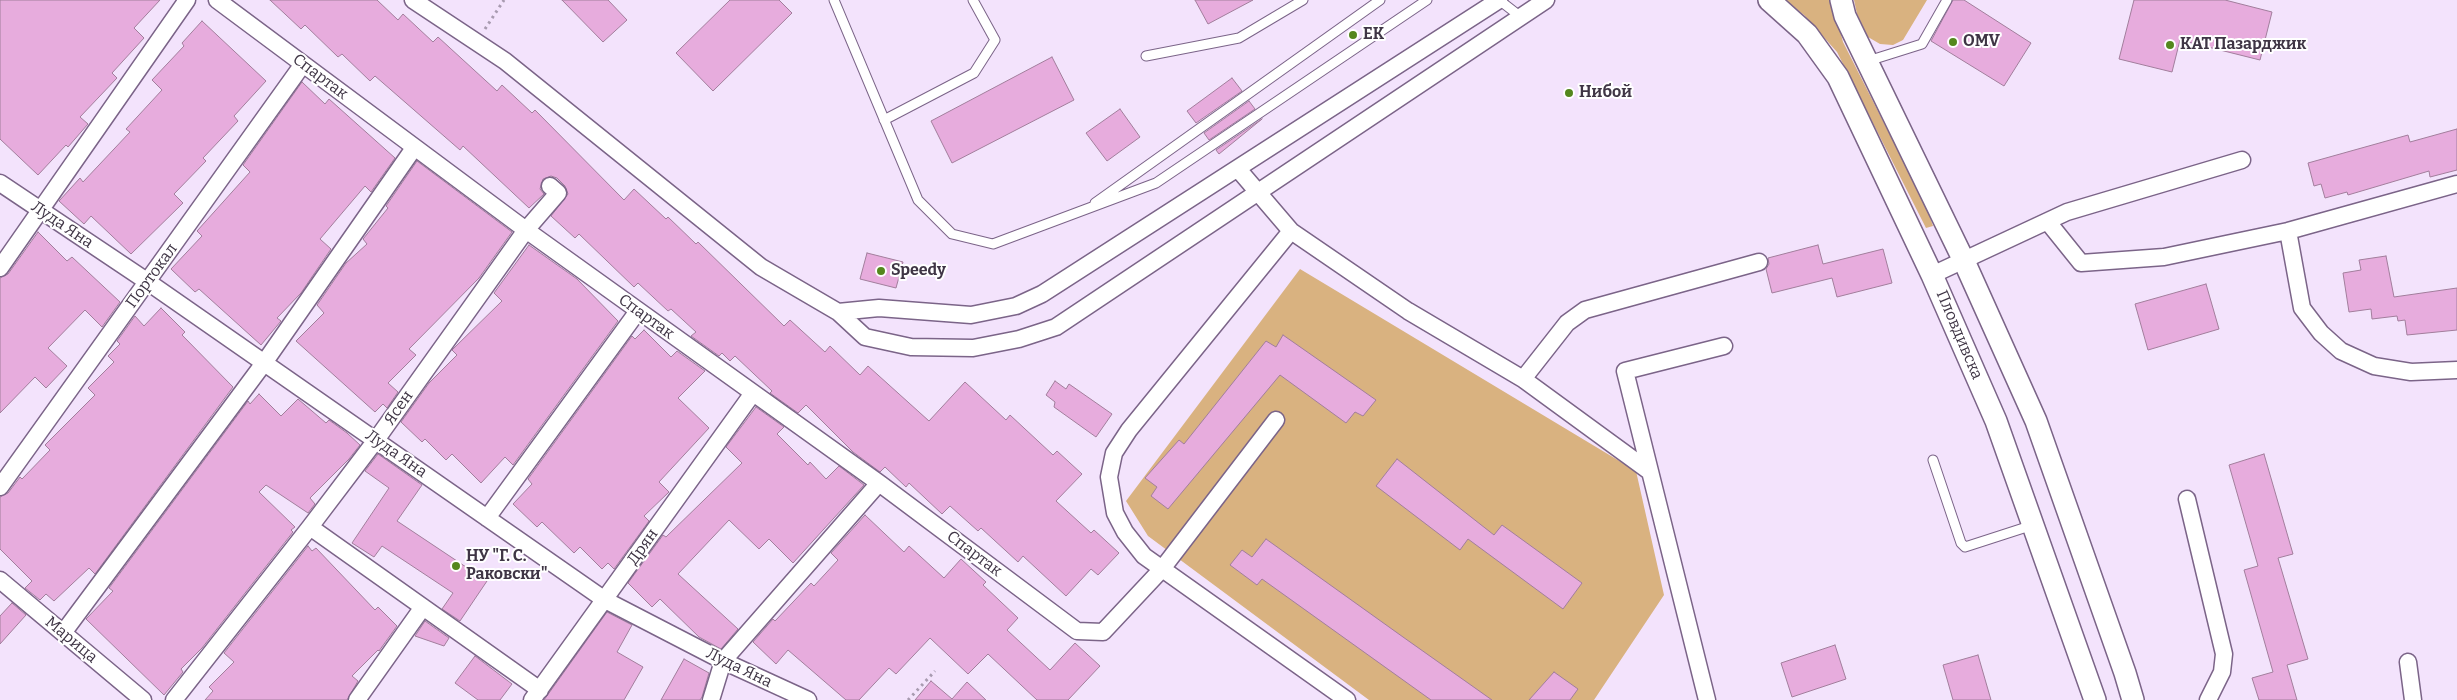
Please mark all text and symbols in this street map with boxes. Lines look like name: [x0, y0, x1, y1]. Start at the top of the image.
place label: ЕК: [1363, 25, 1384, 45]
marker: ЕК: [1347, 29, 1359, 41]
place label: OMV: [1963, 32, 2000, 52]
place label: КАТ Пазарджик: [2180, 35, 2306, 55]
marker: OMV: [1947, 36, 1959, 48]
marker: КАТ Пазарджик: [2164, 39, 2176, 51]
street label: Спартак: [289, 50, 351, 104]
place label: Нибой: [1579, 83, 1632, 103]
marker: Нибой: [1563, 87, 1575, 99]
street label: Луда Яна: [27, 197, 97, 253]
street label: Портокал: [122, 240, 182, 312]
place label: Speedy: [891, 261, 946, 281]
marker: Speedy: [875, 265, 887, 277]
street label: Пловдивска: [1932, 288, 1986, 382]
street label: Спартак: [614, 290, 678, 344]
street label: Ясен: [380, 387, 418, 429]
street label: Луда Яна: [362, 426, 430, 482]
street label: Дрян: [624, 525, 662, 569]
street label: Спартак: [943, 527, 1005, 581]
place label: НУ "Г. С. Раковски": [466, 547, 548, 585]
marker: НУ "Г. С. Раковски": [450, 560, 462, 572]
street label: Марица: [41, 613, 101, 667]
street label: Луда Яна: [703, 644, 775, 692]

